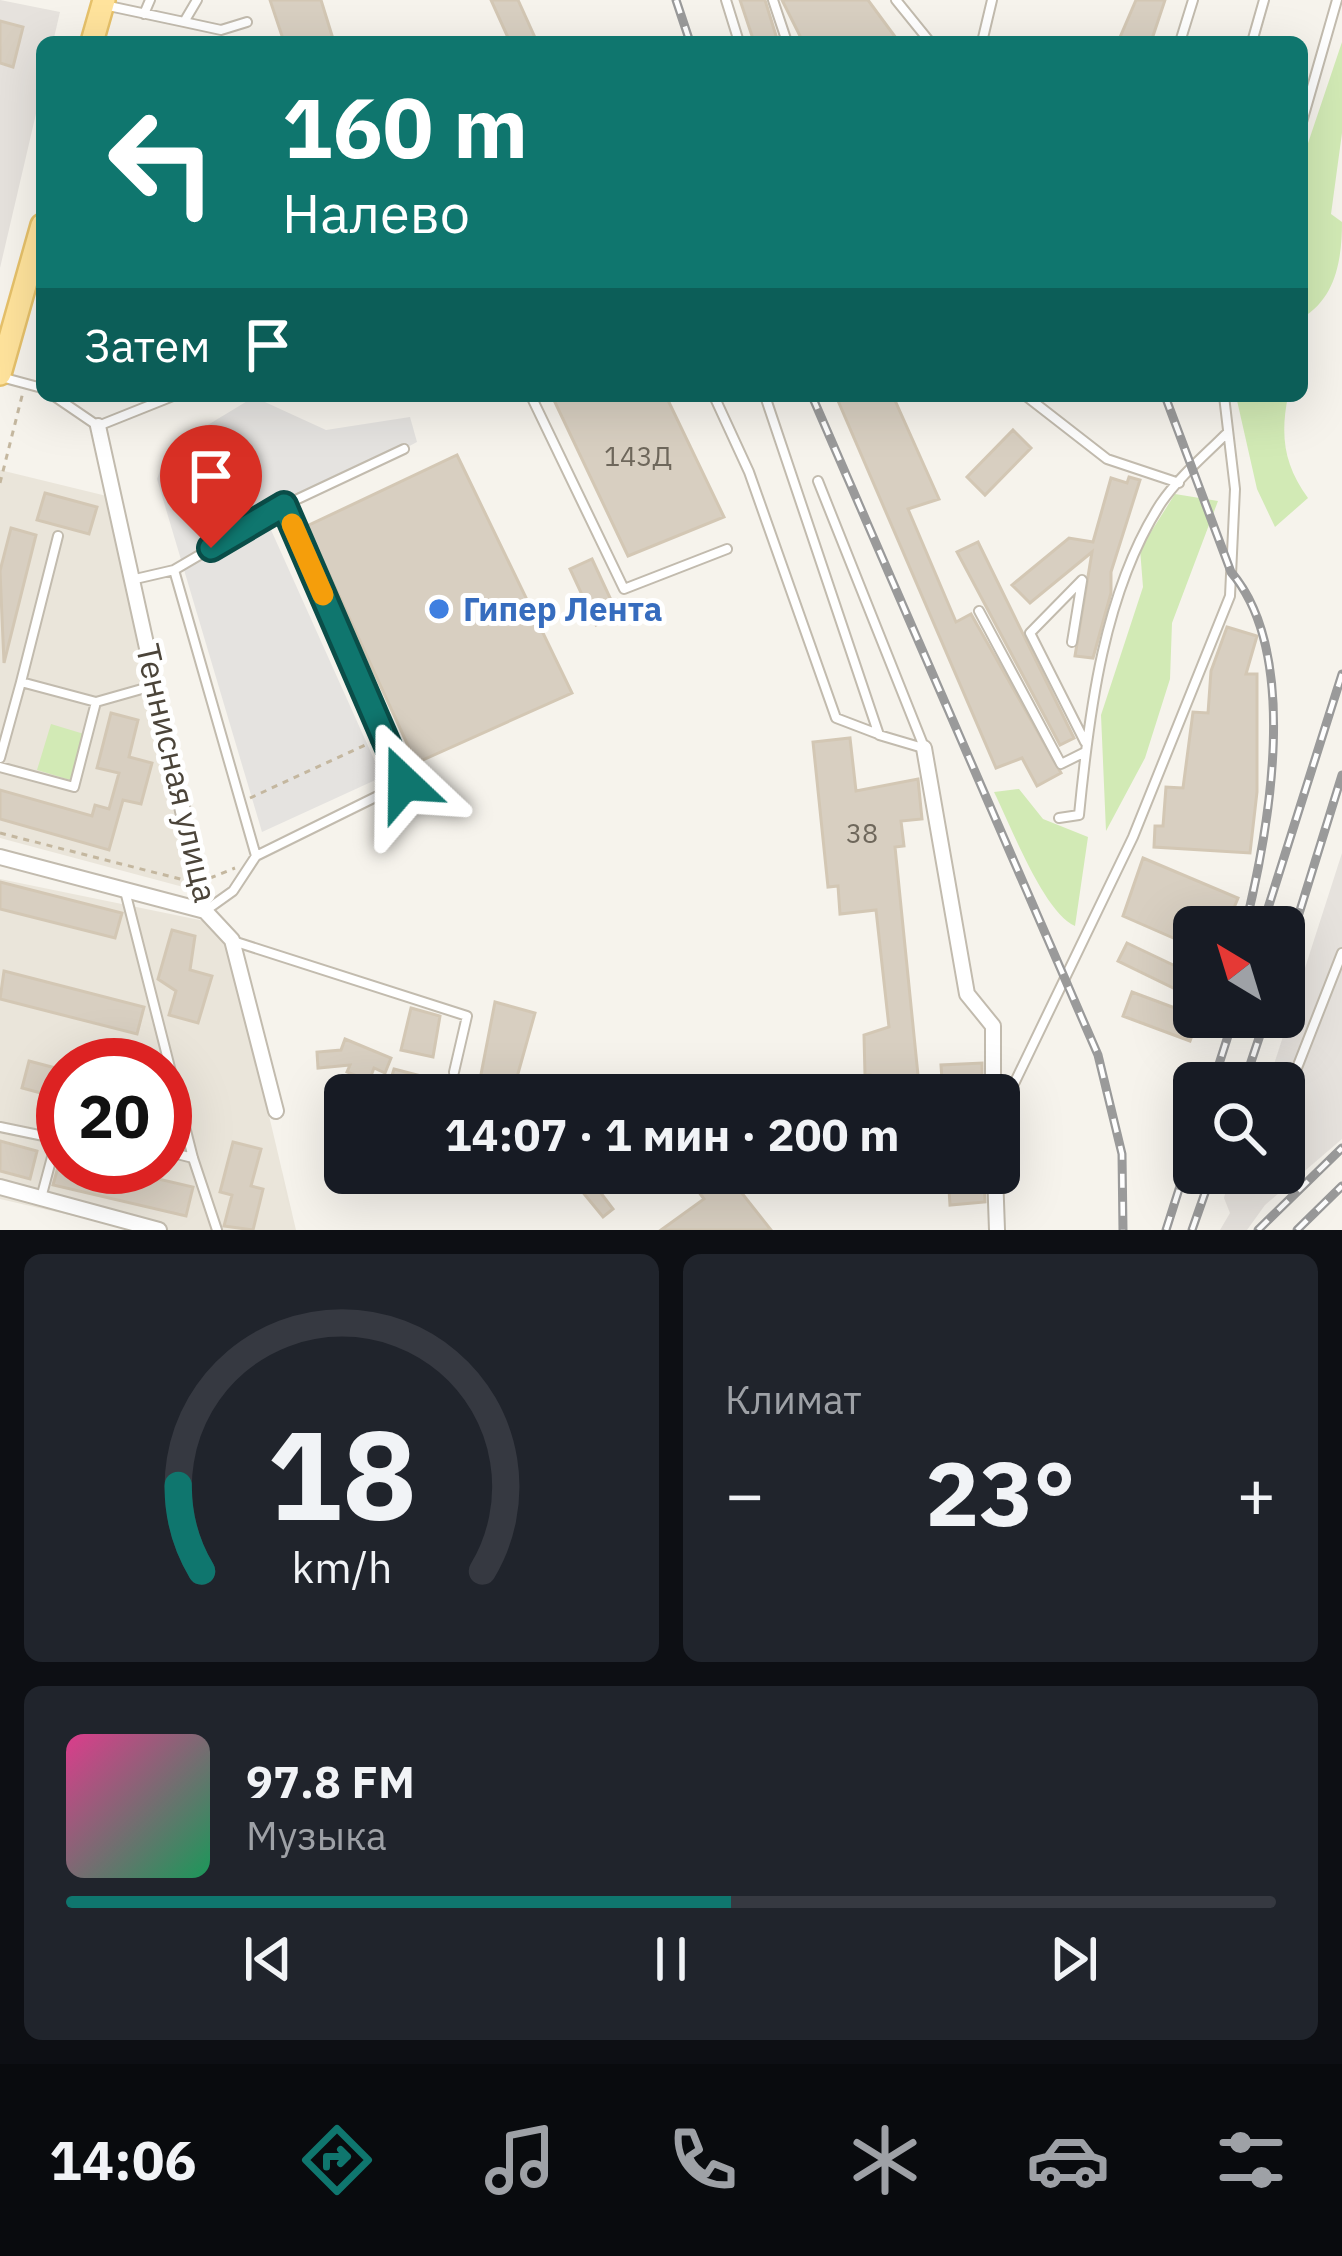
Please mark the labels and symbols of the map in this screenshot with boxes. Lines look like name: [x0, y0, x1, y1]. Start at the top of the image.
pin: [160, 425, 262, 548]
house number: 143Д: [604, 438, 672, 473]
place label: Гипер Лента: [463, 587, 663, 630]
marker: Гипер Лента: [426, 596, 452, 622]
street label: Теннисная улица: [127, 640, 228, 906]
position arrow: [341, 720, 467, 846]
house number: 38: [846, 815, 878, 850]
north arrow: [1173, 906, 1305, 1038]
speed limit sign: 20: [36, 1038, 192, 1194]

